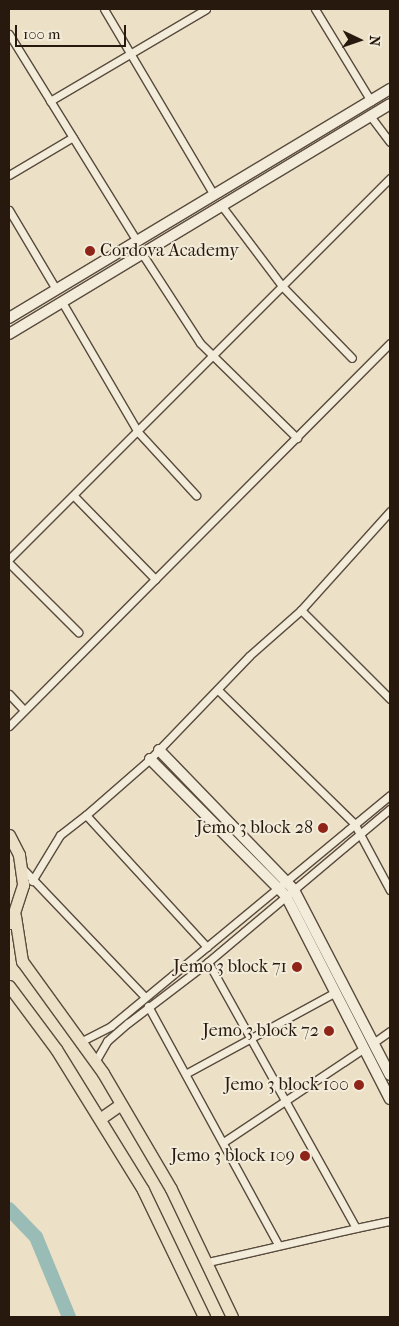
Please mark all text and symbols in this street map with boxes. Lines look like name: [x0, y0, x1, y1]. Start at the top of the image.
scale bar: [18, 15, 129, 47]
north arrow: [334, 15, 384, 65]
text: 100 m: [23, 25, 61, 43]
text: N: [366, 35, 383, 47]
place label: Cordova Academy: [100, 240, 239, 262]
marker: Cordova Academy: [84, 245, 96, 257]
place label: Jemo 3 block 28: [196, 817, 313, 839]
marker: Jemo 3 block 28: [317, 822, 329, 834]
place label: Jemo 3 block 71: [173, 956, 287, 978]
marker: Jemo 3 block 71: [291, 961, 303, 973]
place label: Jemo 3 block 72: [202, 1020, 319, 1042]
marker: Jemo 3 block 72: [323, 1025, 335, 1037]
place label: Jemo 3 block 100: [224, 1074, 349, 1096]
marker: Jemo 3 block 100: [353, 1079, 365, 1091]
place label: Jemo 3 block 109: [171, 1145, 295, 1167]
marker: Jemo 3 block 109: [299, 1150, 311, 1162]

